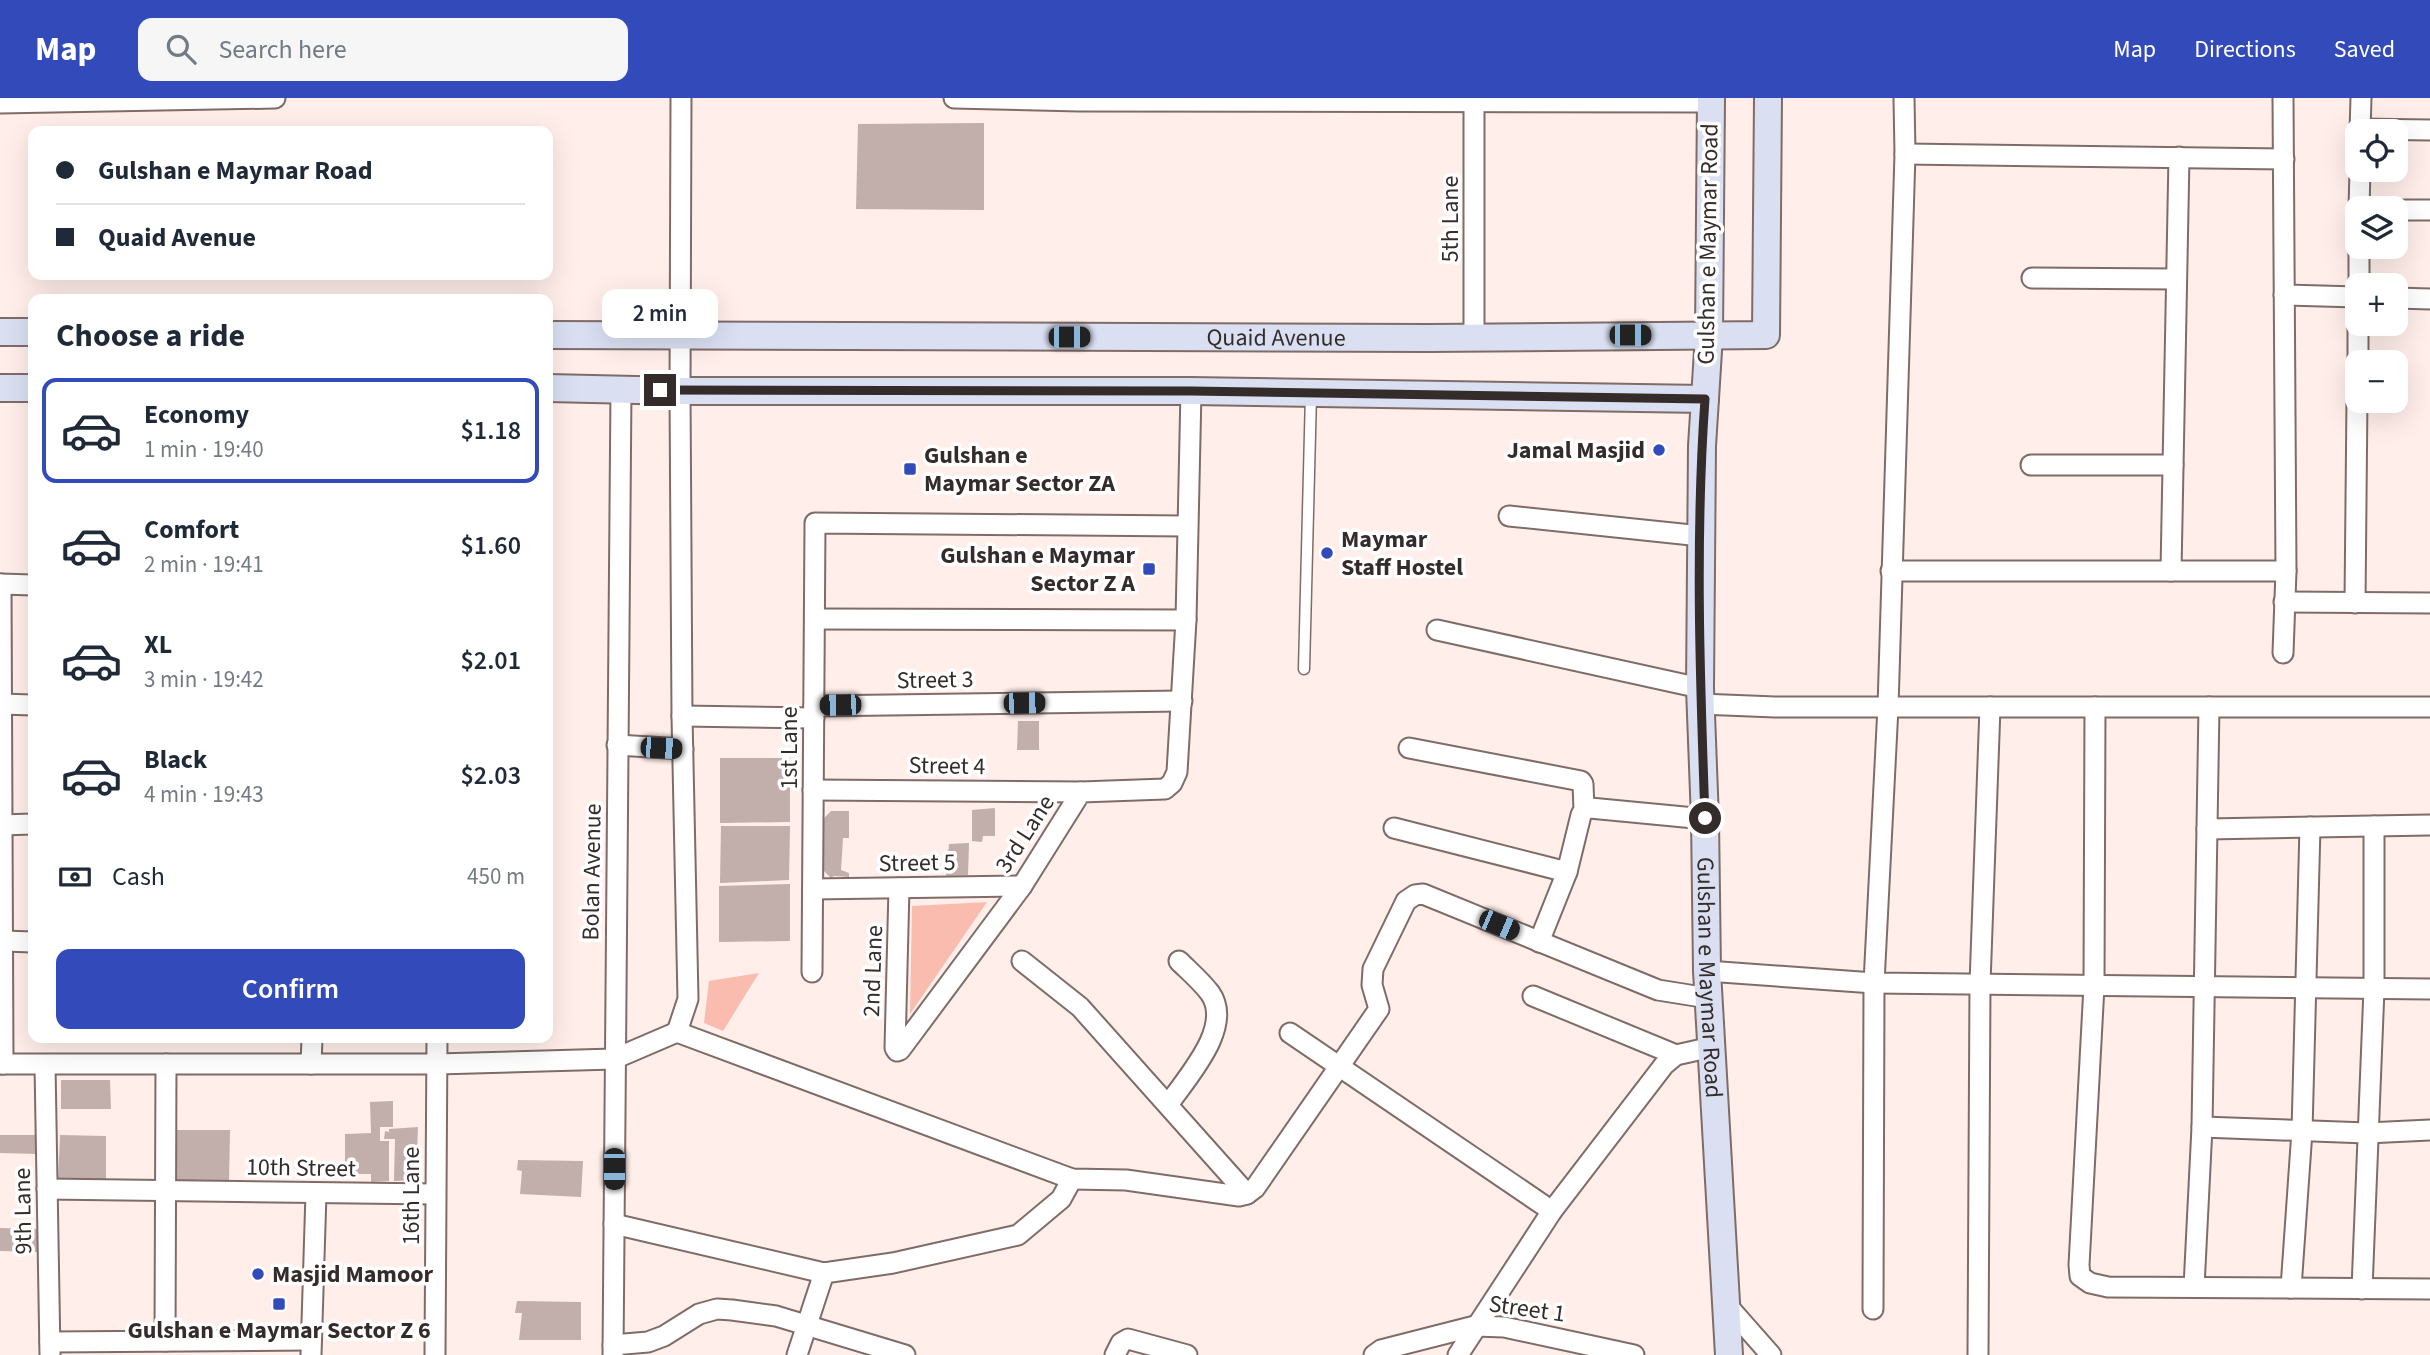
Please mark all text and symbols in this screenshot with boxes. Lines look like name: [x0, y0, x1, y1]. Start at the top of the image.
search box: [138, 18, 628, 81]
text: Map: [35, 26, 96, 73]
icon: search: [162, 30, 200, 68]
text: Search here: [218, 31, 347, 68]
text: Map: [2113, 32, 2156, 67]
text: Directions: [2194, 32, 2296, 67]
text: Saved: [2334, 32, 2395, 67]
map controls: [2345, 119, 2408, 413]
button: locate: [2345, 119, 2408, 182]
street label: Gulshan e Maymar Road: [1688, 123, 1728, 365]
text: Gulshan e Maymar Road: [98, 152, 373, 189]
street label: 5th Lane: [1433, 176, 1468, 262]
button: layers: [2345, 196, 2408, 259]
text: Quaid Avenue: [98, 219, 256, 256]
button: +: [2345, 273, 2408, 336]
callout: 2 min: [602, 288, 718, 338]
text: 2 min: [633, 297, 687, 330]
text: Choose a ride: [56, 313, 245, 359]
street label: Quaid Avenue: [1206, 320, 1346, 355]
car: [1610, 325, 1652, 346]
car: [1049, 327, 1091, 348]
button: −: [2345, 350, 2408, 413]
route end: [644, 374, 676, 406]
text: Economy: [144, 396, 249, 433]
icon: car: [60, 399, 123, 462]
text: $1.18: [460, 412, 521, 449]
text: 1 min · 19:40: [144, 433, 264, 466]
place label: Jamal Masjid: [1507, 433, 1645, 468]
place label: Gulshan e Maymar Sector ZA: [924, 438, 1115, 501]
marker: Jamal Masjid: [1651, 442, 1667, 458]
marker: Gulshan e Maymar Sector ZA: [902, 461, 918, 477]
text: Comfort: [144, 511, 239, 548]
icon: car: [60, 514, 123, 577]
place label: Maymar Staff Hostel: [1341, 522, 1463, 585]
text: $1.60: [460, 527, 521, 564]
place label: Gulshan e Maymar Sector Z A: [940, 538, 1135, 601]
marker: Maymar Staff Hostel: [1319, 545, 1335, 561]
text: 2 min · 19:41: [144, 548, 264, 581]
marker: Gulshan e Maymar Sector Z A: [1141, 561, 1157, 577]
text: XL: [144, 626, 172, 663]
icon: car: [60, 629, 123, 692]
text: $2.01: [460, 642, 521, 679]
street label: Street 3: [896, 662, 974, 698]
text: 3 min · 19:42: [144, 663, 264, 696]
car: [1003, 692, 1046, 714]
car: [819, 694, 862, 716]
street label: 1st Lane: [772, 706, 807, 790]
car: [640, 736, 683, 760]
text: Black: [144, 741, 207, 778]
icon: car: [60, 744, 123, 807]
street label: Street 4: [908, 748, 986, 784]
text: $2.03: [460, 757, 521, 794]
text: 4 min · 19:43: [144, 778, 264, 811]
street label: 3rd Lane: [987, 788, 1063, 880]
route start: [1689, 802, 1721, 834]
street label: Bolan Avenue: [573, 803, 611, 941]
street label: Street 5: [878, 845, 956, 881]
street label: Gulshan e Maymar Road: [1688, 857, 1732, 1099]
icon: cash: [56, 858, 94, 896]
text: Cash: [112, 858, 165, 895]
text: 450 m: [467, 860, 525, 893]
car: [1476, 907, 1523, 943]
street label: 2nd Lane: [854, 924, 892, 1018]
button: Confirm: [56, 949, 525, 1029]
street label: 16th Lane: [394, 1147, 429, 1245]
car: [604, 1148, 625, 1190]
street label: 10th Street: [246, 1150, 356, 1186]
street label: 9th Lane: [5, 1167, 41, 1255]
place label: Masjid Mamoor: [272, 1257, 434, 1292]
marker: Masjid Mamoor: [250, 1266, 266, 1282]
street label: Street 1: [1487, 1286, 1567, 1332]
marker: Gulshan e Maymar Sector Z 6: [271, 1296, 287, 1312]
place label: Gulshan e Maymar Sector Z 6: [127, 1313, 431, 1348]

